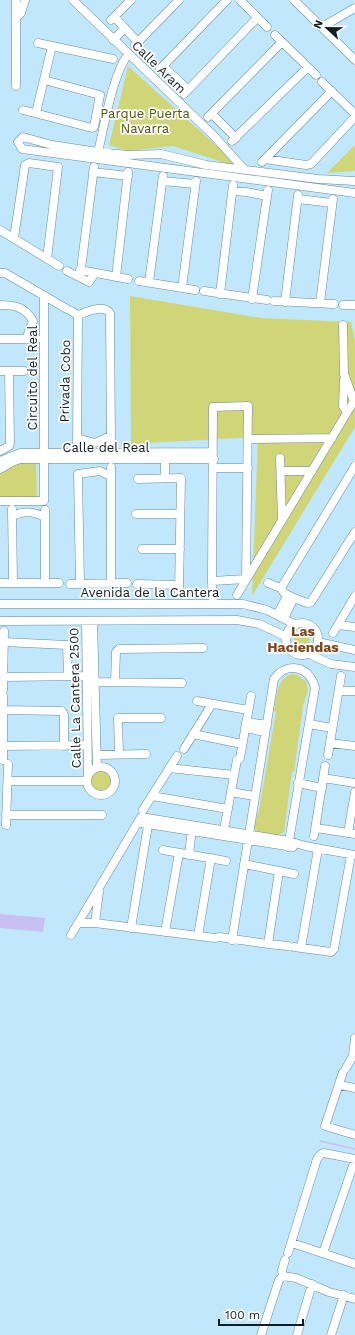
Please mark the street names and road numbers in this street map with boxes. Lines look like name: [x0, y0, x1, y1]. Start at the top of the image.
street label: Calle Aram: [129, 38, 189, 96]
street label: Circuito del Real: [25, 326, 40, 430]
street label: Privada Cobo: [57, 339, 73, 423]
street label: Calle del Real: [62, 440, 150, 455]
street label: Avenida de la Cantera: [81, 585, 220, 600]
street label: Calle La Cantera 2500: [66, 628, 84, 768]

